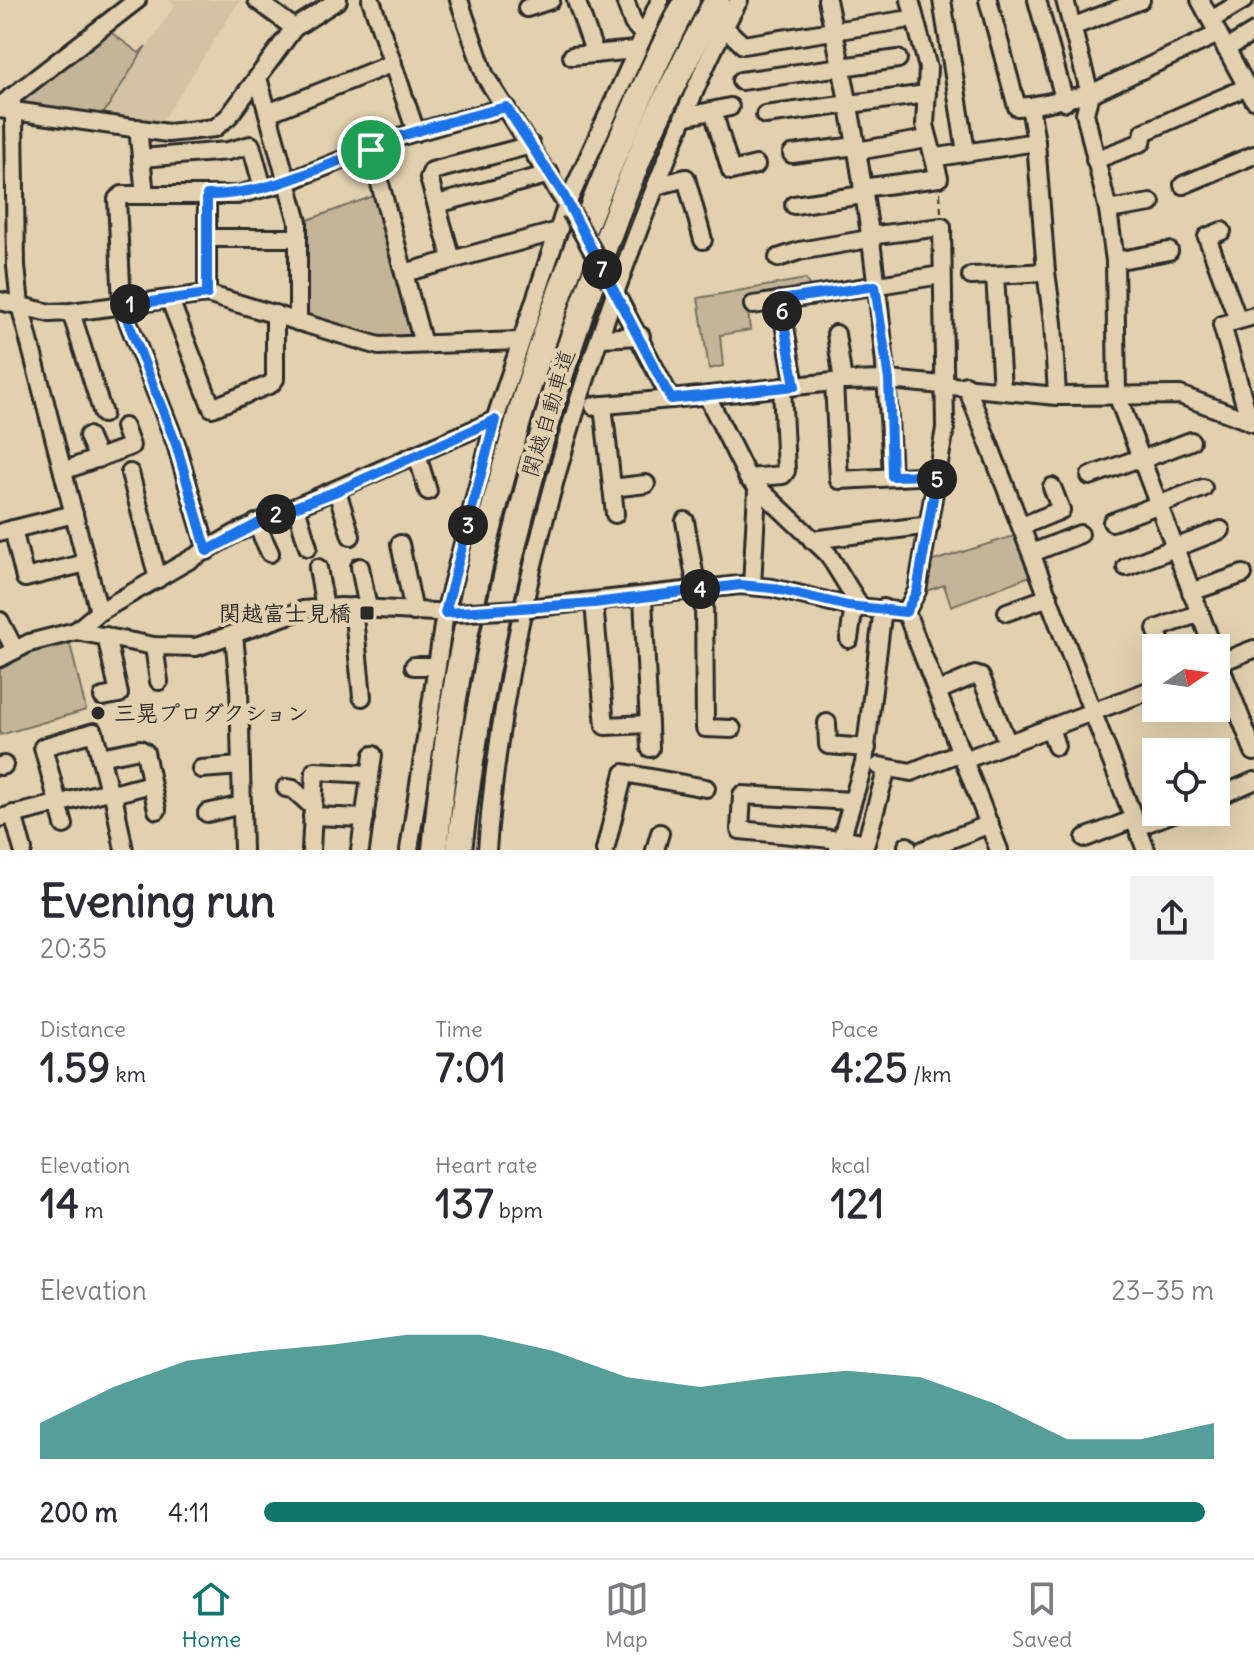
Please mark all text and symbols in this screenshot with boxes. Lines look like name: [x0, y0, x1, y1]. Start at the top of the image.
pin: [337, 116, 405, 184]
icon: arrive: [349, 128, 393, 172]
pin: 7: [582, 249, 622, 289]
text: 7: [597, 255, 607, 283]
pin: 1: [110, 284, 150, 324]
text: 1: [126, 290, 134, 318]
pin: 6: [762, 291, 802, 331]
text: 6: [776, 297, 788, 325]
street label: 関越自動車道: [515, 346, 581, 480]
pin: 5: [917, 459, 957, 499]
text: 5: [931, 465, 943, 493]
pin: 2: [256, 494, 296, 534]
text: 2: [270, 500, 282, 528]
pin: 3: [448, 505, 488, 545]
text: 3: [462, 511, 474, 539]
pin: 4: [680, 569, 720, 609]
text: 4: [694, 575, 706, 603]
place label: 関越富士見橋: [219, 599, 351, 627]
marker: 関越富士見橋: [358, 604, 376, 622]
north arrow: [1142, 634, 1230, 722]
map controls: [1142, 634, 1230, 826]
place label: 三晃プロダクション: [114, 699, 309, 727]
marker: 三晃プロダクション: [89, 704, 107, 722]
button: locate: [1142, 738, 1230, 826]
text: Evening run: [40, 874, 275, 929]
button: share: [1130, 876, 1214, 960]
text: 20:35: [40, 932, 107, 965]
text: Distance: [40, 1015, 126, 1043]
text: Time: [435, 1015, 483, 1043]
text: Pace: [831, 1015, 878, 1043]
text: 1.59: [40, 1043, 110, 1093]
text: 7:01: [435, 1043, 506, 1093]
text: 4:25: [831, 1043, 908, 1093]
text: km: [110, 1060, 146, 1088]
text: /km: [908, 1060, 952, 1088]
text: Elevation: [40, 1151, 130, 1179]
text: Heart rate: [435, 1151, 537, 1179]
text: kcal: [831, 1151, 870, 1179]
text: 14: [40, 1179, 79, 1229]
text: 137: [435, 1179, 494, 1229]
text: 121: [831, 1179, 884, 1229]
text: m: [79, 1196, 104, 1224]
text: bpm: [494, 1196, 543, 1224]
text: Elevation: [40, 1274, 147, 1307]
text: 23–35 m: [1112, 1274, 1214, 1307]
text: 200 m: [40, 1496, 117, 1529]
text: 4:11: [168, 1496, 210, 1529]
tab: Home: [182, 1577, 241, 1653]
tab: Map: [605, 1577, 649, 1653]
tab: Saved: [1012, 1577, 1072, 1653]

